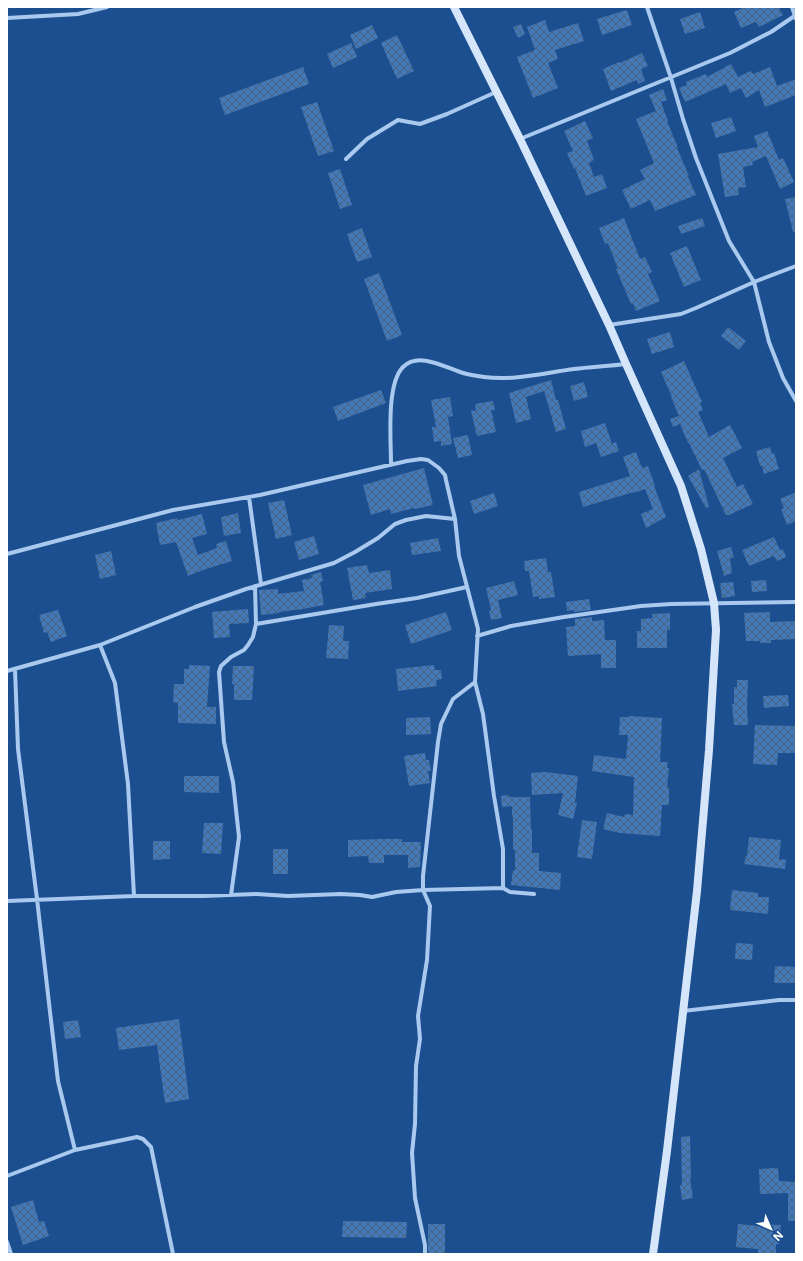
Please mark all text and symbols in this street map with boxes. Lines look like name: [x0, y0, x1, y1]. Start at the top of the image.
north arrow: [751, 1209, 791, 1249]
text: N: [770, 1228, 786, 1244]

